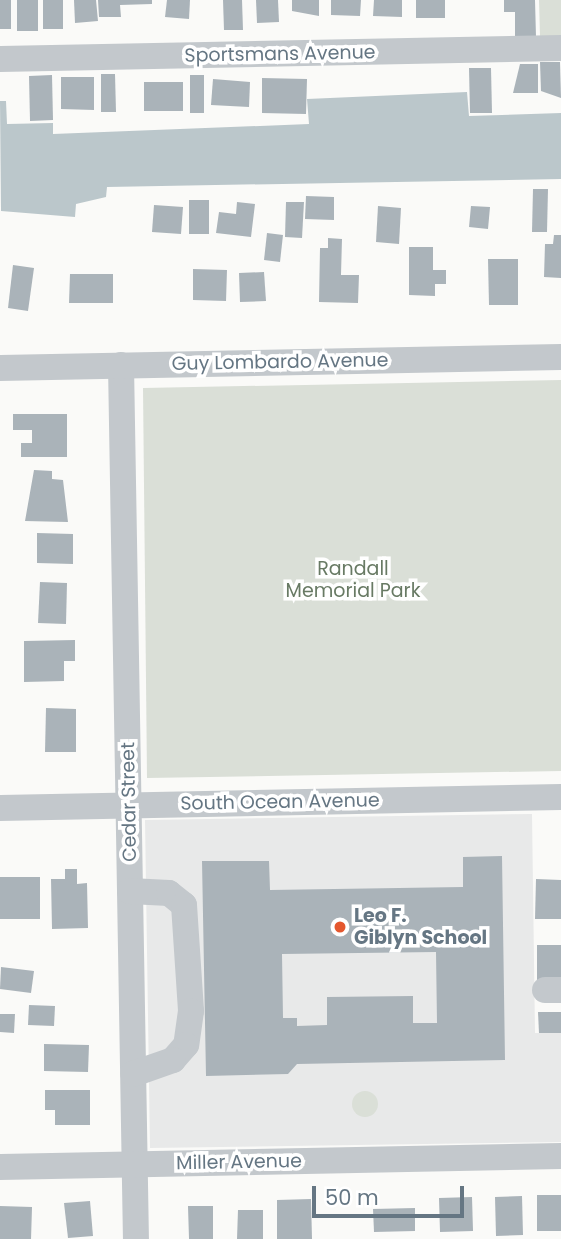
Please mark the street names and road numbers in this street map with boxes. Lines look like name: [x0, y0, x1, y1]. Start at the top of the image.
street label: Sportsmans Avenue: [184, 41, 376, 67]
street label: Guy Lombardo Avenue: [171, 349, 389, 375]
street label: Cedar Street: [117, 742, 141, 862]
street label: South Ocean Avenue: [180, 789, 380, 815]
street label: Miller Avenue: [176, 1150, 302, 1174]

